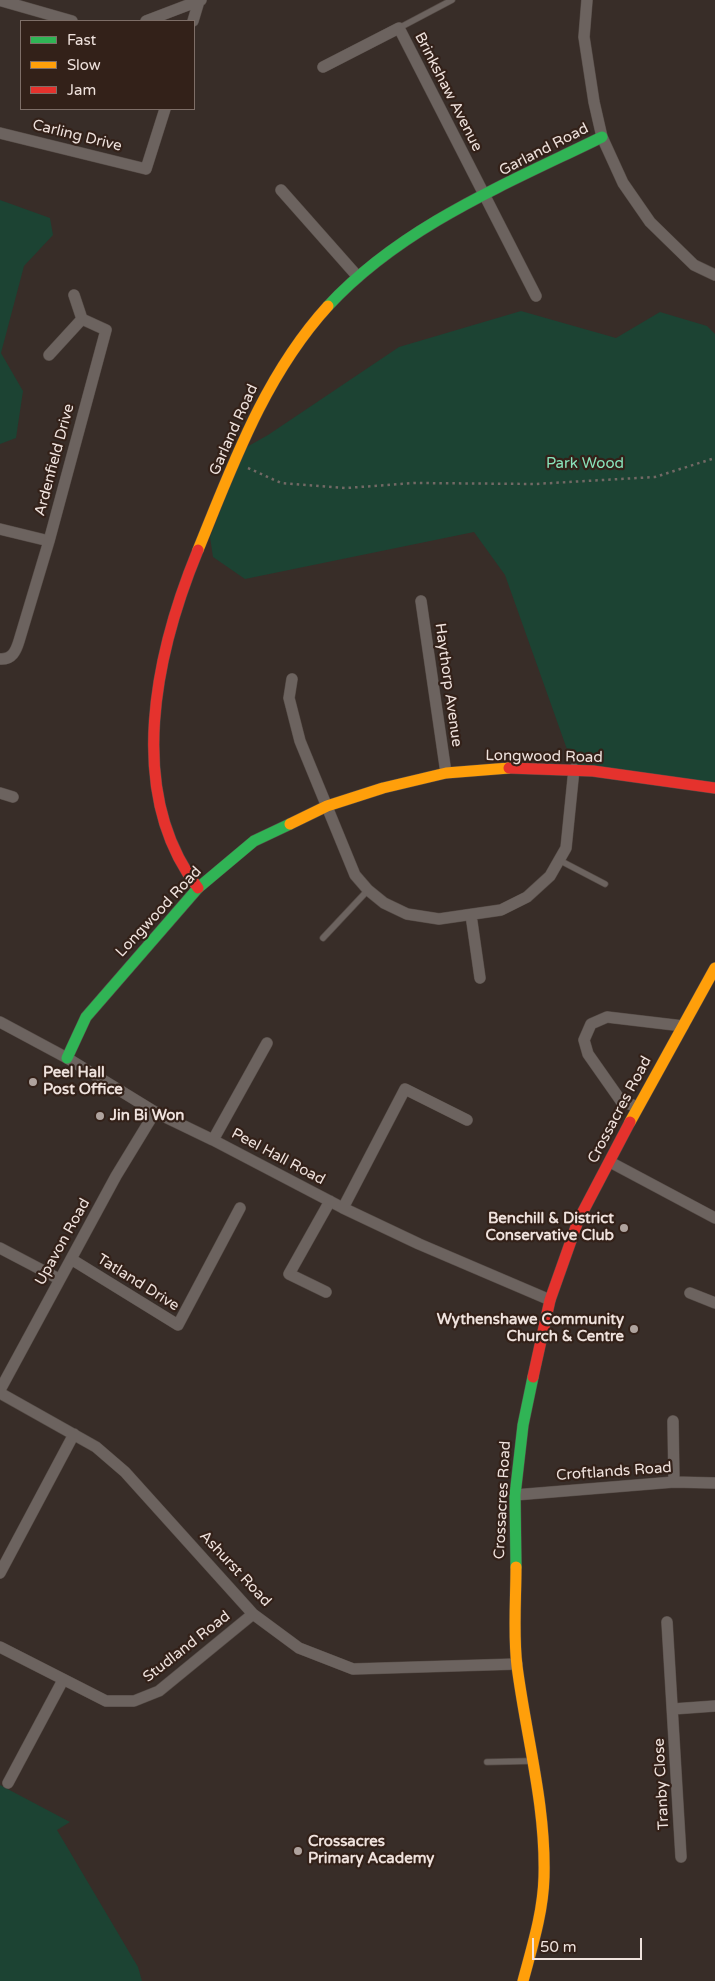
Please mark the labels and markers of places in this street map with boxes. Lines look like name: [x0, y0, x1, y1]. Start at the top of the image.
place label: Peel Hall Post Office: [43, 1064, 123, 1099]
marker: Peel Hall Post Office: [27, 1076, 39, 1088]
place label: Jin Bi Won: [110, 1107, 184, 1125]
marker: Jin Bi Won: [94, 1110, 106, 1122]
place label: Benchill & District Conservative Club: [486, 1210, 614, 1245]
marker: Benchill & District Conservative Club: [618, 1222, 630, 1234]
place label: Wythenshawe Community Church & Centre: [437, 1311, 624, 1346]
marker: Wythenshawe Community Church & Centre: [628, 1323, 640, 1335]
place label: Crossacres Primary Academy: [308, 1833, 434, 1868]
marker: Crossacres Primary Academy: [292, 1845, 304, 1857]

